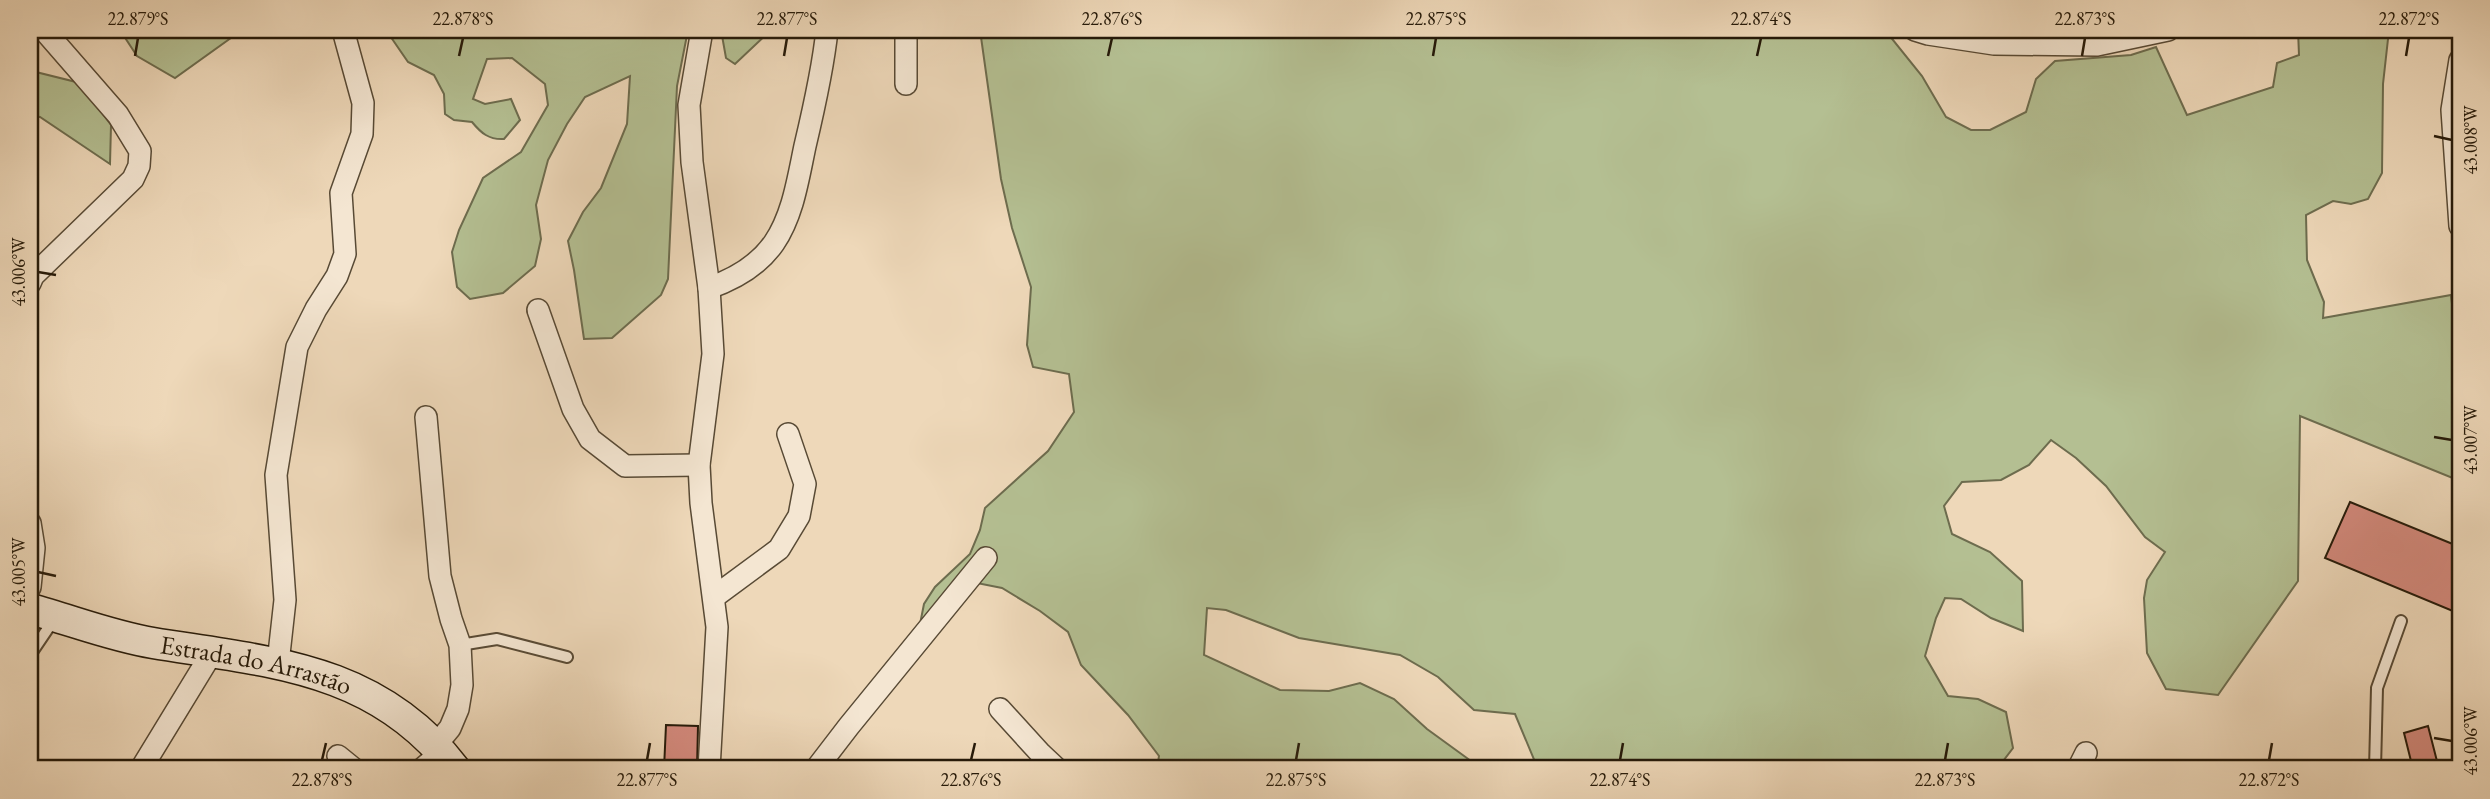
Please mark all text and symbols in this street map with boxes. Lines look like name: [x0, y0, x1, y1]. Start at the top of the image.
text: 22.879°S: [108, 7, 168, 30]
text: 22.878°S: [433, 7, 493, 30]
text: 22.877°S: [757, 7, 817, 30]
text: 22.876°S: [1082, 7, 1142, 30]
text: 22.875°S: [1406, 7, 1466, 30]
text: 22.874°S: [1731, 7, 1791, 30]
text: 22.873°S: [2055, 7, 2115, 30]
text: 22.872°S: [2379, 7, 2439, 30]
text: 43.008°W: [2459, 105, 2482, 175]
text: 43.006°W: [7, 237, 30, 307]
text: 43.007°W: [2459, 405, 2482, 475]
text: 43.005°W: [7, 537, 30, 607]
street label: Estrada do Arrastão: [158, 627, 357, 703]
text: 43.006°W: [2459, 706, 2482, 776]
text: 22.878°S: [292, 768, 352, 791]
text: 22.877°S: [617, 768, 677, 791]
text: 22.876°S: [941, 768, 1001, 791]
text: 22.875°S: [1266, 768, 1326, 791]
text: 22.874°S: [1590, 768, 1650, 791]
text: 22.873°S: [1915, 768, 1975, 791]
text: 22.872°S: [2239, 768, 2299, 791]

